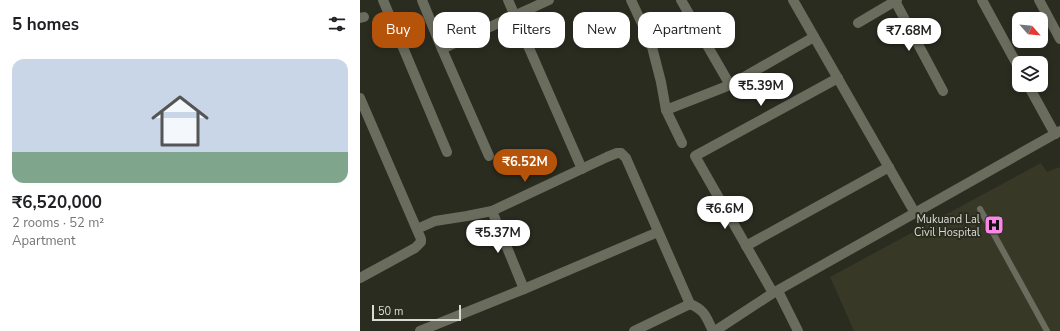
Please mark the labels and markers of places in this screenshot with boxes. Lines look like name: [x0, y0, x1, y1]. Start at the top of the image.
pin: ₹7.68M: [876, 18, 942, 52]
pin: ₹5.39M: [728, 73, 794, 107]
pin: ₹6.52M: [492, 149, 558, 183]
pin: ₹6.6M: [697, 196, 753, 230]
place label: Mukuand Lal Civil Hospital: [914, 212, 981, 240]
hospital icon: Mukuand Lal Civil Hospital: [983, 214, 1005, 236]
pin: ₹5.37M: [465, 220, 531, 254]

